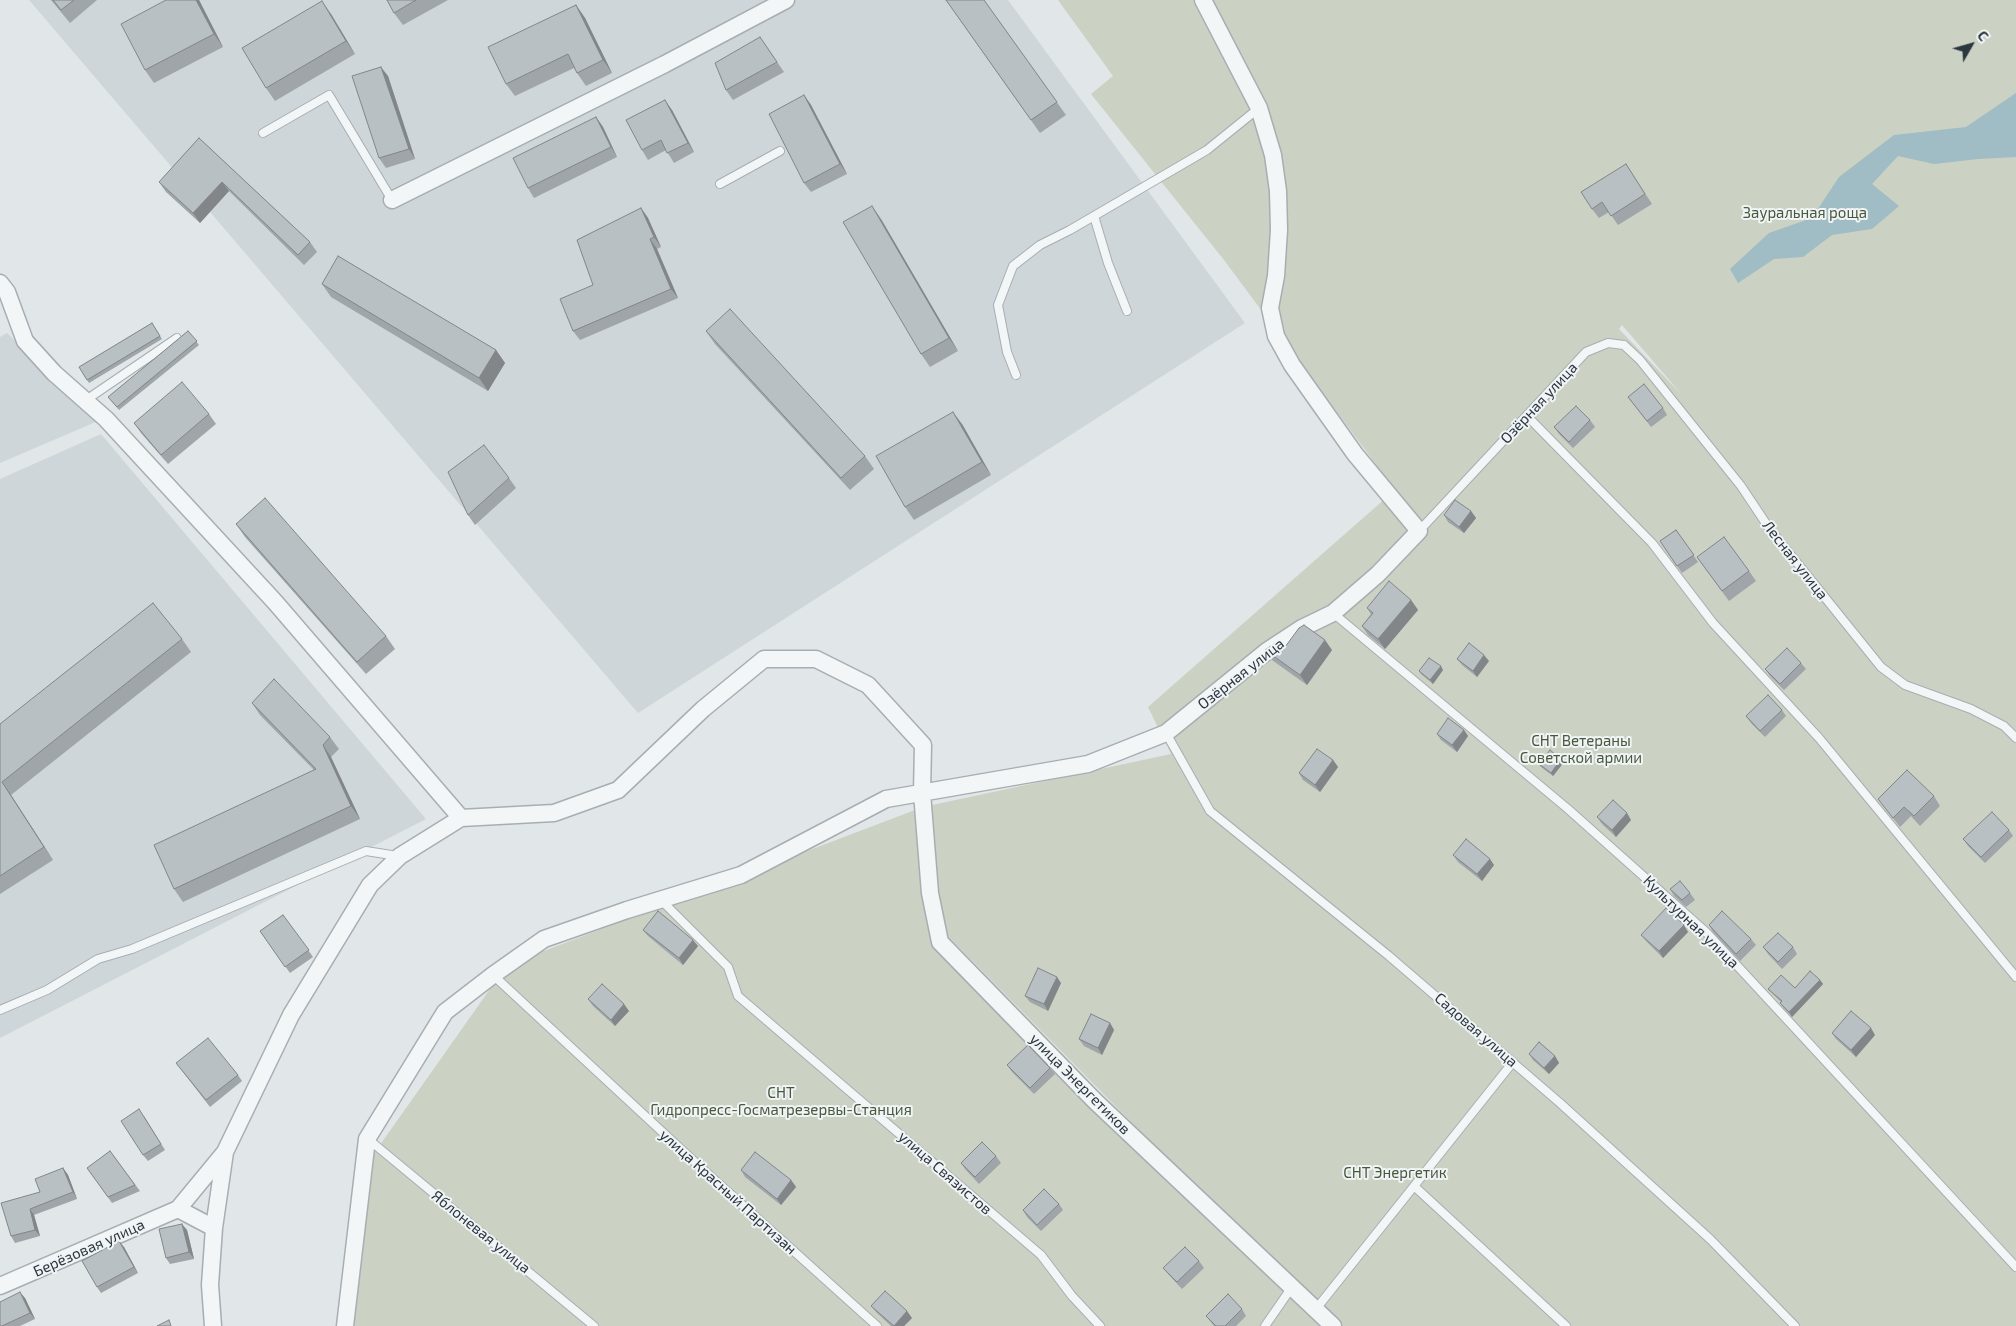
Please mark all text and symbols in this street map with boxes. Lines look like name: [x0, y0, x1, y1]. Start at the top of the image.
north arrow: [1946, 20, 1996, 70]
text: С: [1974, 27, 1992, 44]
park label: Зауральная роща: [1743, 204, 1867, 222]
street label: Озёрная улица: [1497, 359, 1581, 447]
street label: Лесная улица: [1758, 517, 1832, 603]
street label: Озёрная улица: [1194, 635, 1288, 713]
park label: СНТ Ветераны Советской армии: [1520, 732, 1642, 767]
street label: Культурная улица: [1639, 872, 1743, 972]
street label: Садовая улица: [1431, 989, 1521, 1071]
street label: улица Энергетиков: [1026, 1030, 1134, 1138]
park label: СНТ Гидропресс-Госматрезервы-Станция: [650, 1084, 912, 1119]
street label: улица Красный Партизан: [656, 1126, 800, 1258]
street label: улица Связистов: [895, 1128, 995, 1218]
park label: СНТ Энергетик: [1343, 1164, 1447, 1182]
street label: Яблоневая улица: [428, 1187, 534, 1277]
street label: Берёзовая улица: [31, 1215, 147, 1281]

